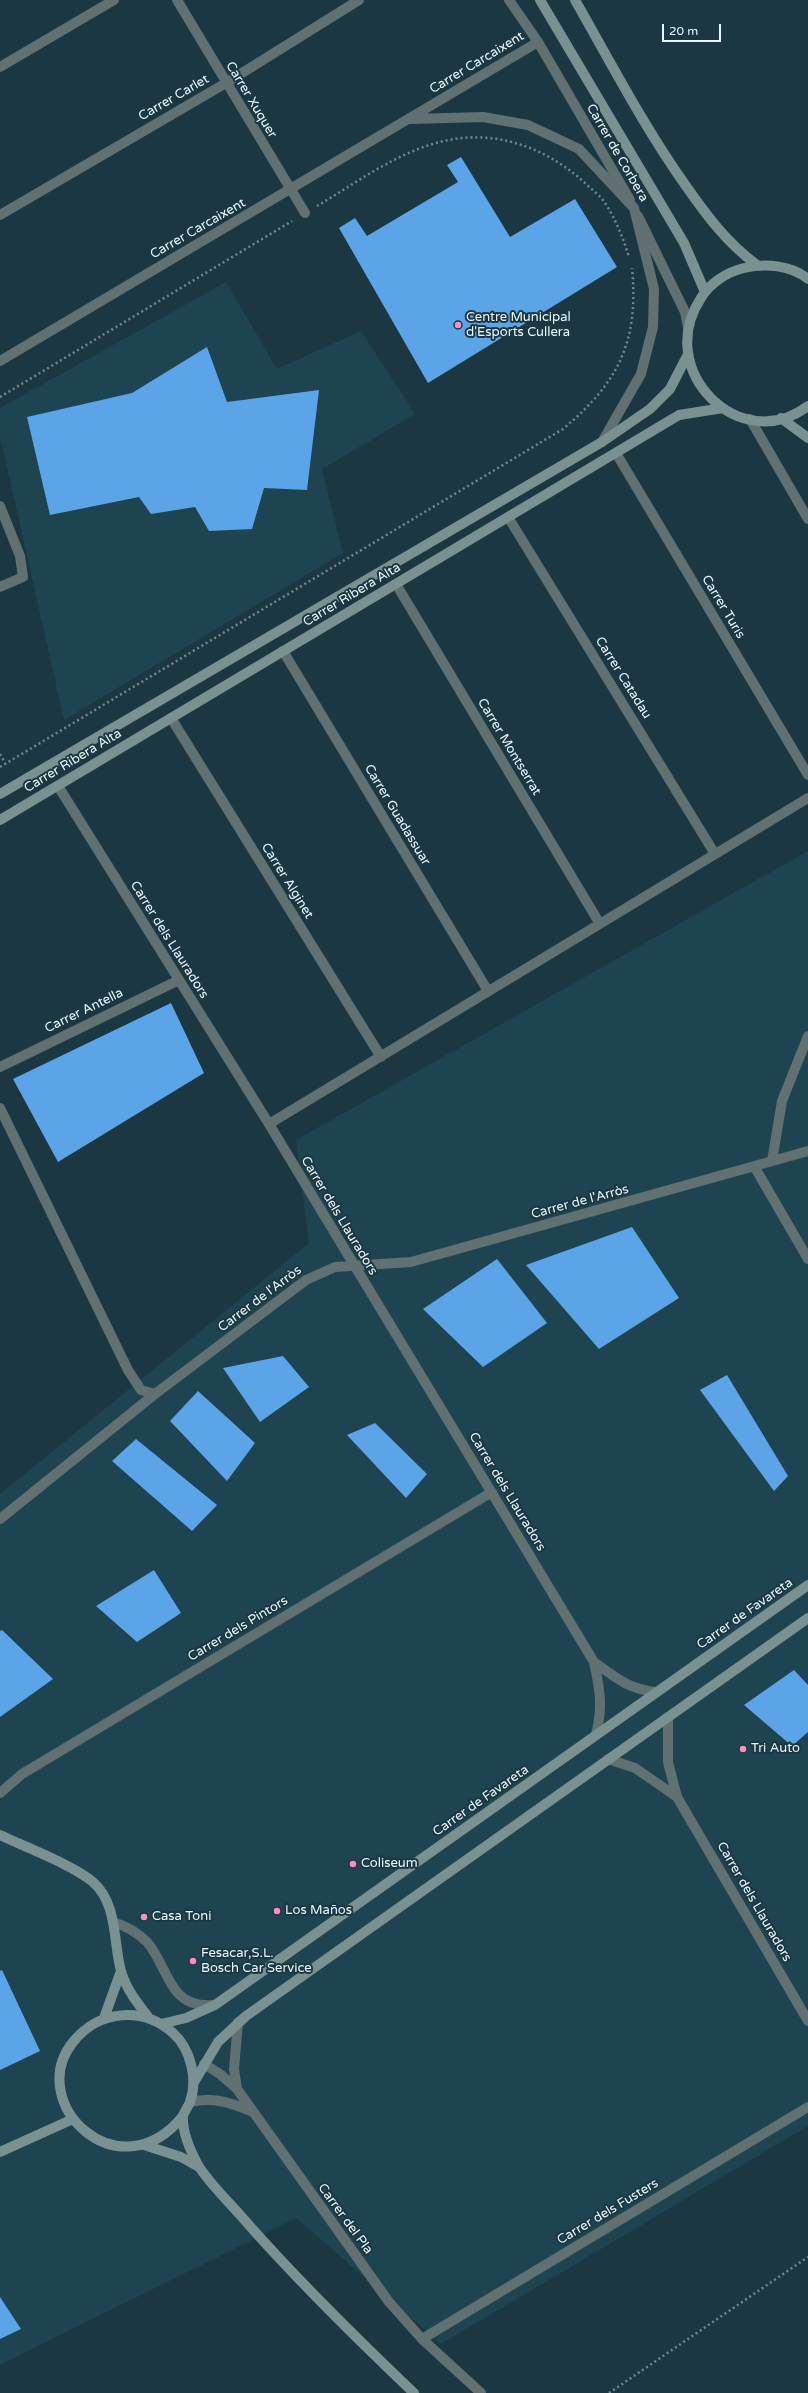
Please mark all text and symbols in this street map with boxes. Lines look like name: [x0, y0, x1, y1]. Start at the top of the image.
scale bar: [664, 16, 723, 42]
text: 20 m: [669, 24, 698, 38]
street label: Carrer Carcaixent: [427, 29, 527, 97]
street label: Carrer Xuquer: [222, 59, 280, 141]
street label: Carrer Carlet: [136, 72, 212, 124]
street label: Carrer de Corbera: [583, 101, 651, 205]
street label: Carrer Carcaixent: [148, 195, 248, 263]
place label: Centre Municipal d'Esports Cullera: [466, 310, 571, 341]
marker: Centre Municipal d'Esports Cullera: [453, 320, 463, 330]
street label: Carrer Ribera Alta: [301, 560, 403, 630]
street label: Carrer Turis: [698, 572, 748, 642]
street label: Carrer Catadau: [592, 634, 654, 722]
street label: Carrer Montserrat: [474, 696, 544, 798]
street label: Carrer Ribera Alta: [22, 726, 124, 796]
street label: Carrer Guadassuar: [361, 762, 433, 868]
street label: Carrer Alginet: [258, 840, 316, 922]
street label: Carrer dels Llauradors: [126, 878, 212, 1002]
street label: Carrer Antella: [42, 985, 126, 1037]
street label: Carrer dels Llauradors: [297, 1154, 381, 1278]
street label: Carrer de l'Arròs: [529, 1181, 631, 1223]
street label: Carrer de l'Arròs: [215, 1263, 305, 1335]
street label: Carrer dels Llauradors: [465, 1430, 549, 1554]
street label: Carrer de Favareta: [694, 1575, 796, 1653]
street label: Carrer dels Pintors: [185, 1593, 291, 1665]
place label: Tri Auto: [751, 1741, 800, 1757]
marker: Tri Auto: [738, 1744, 748, 1754]
street label: Carrer de Favareta: [430, 1762, 532, 1840]
street label: Carrer dels Llauradors: [713, 1839, 795, 1965]
place label: Coliseum: [361, 1856, 418, 1872]
marker: Coliseum: [348, 1859, 358, 1869]
place label: Los Maños: [285, 1903, 352, 1919]
marker: Los Maños: [272, 1906, 282, 1916]
place label: Casa Toni: [152, 1909, 211, 1925]
marker: Casa Toni: [139, 1912, 149, 1922]
place label: Fesacar,S.L. Bosch Car Service: [201, 1946, 312, 1977]
marker: Fesacar,S.L. Bosch Car Service: [188, 1956, 198, 1966]
street label: Carrer dels Fusters: [555, 2176, 661, 2248]
street label: Carrer del Pla: [314, 2181, 376, 2257]

